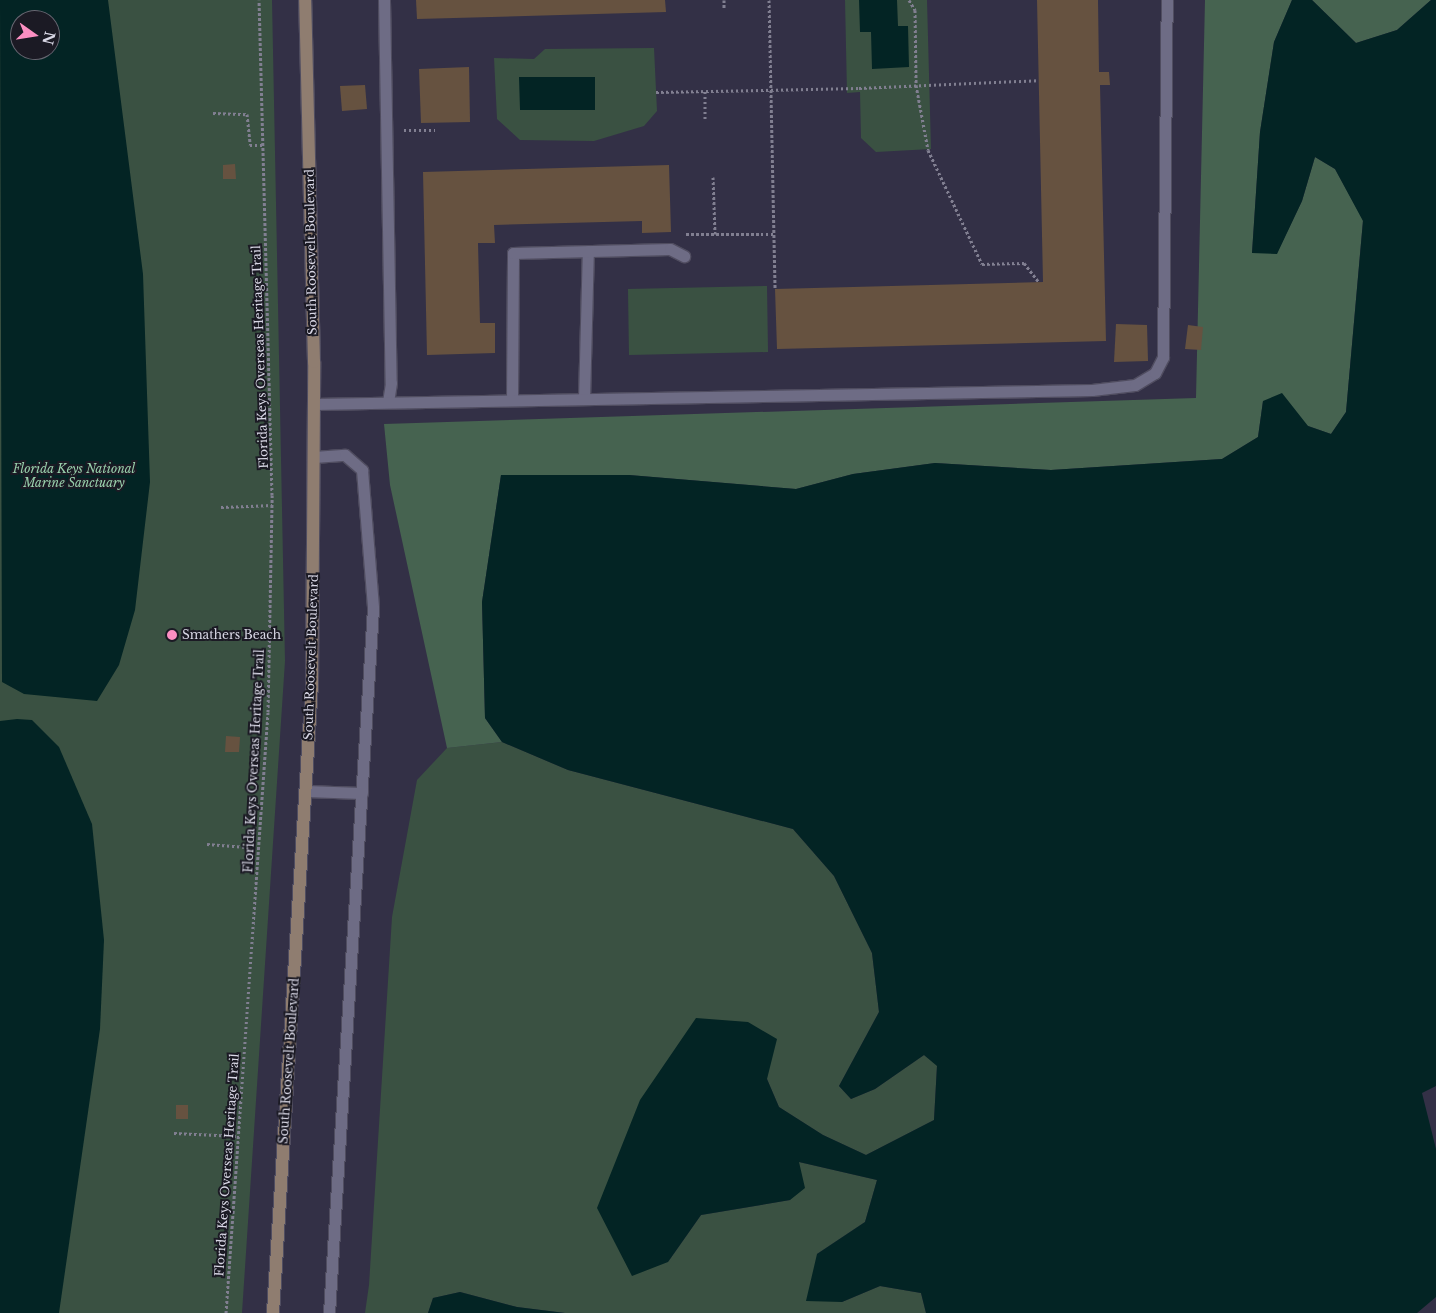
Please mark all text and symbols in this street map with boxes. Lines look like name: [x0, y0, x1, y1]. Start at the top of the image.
north arrow: [10, 10, 60, 60]
text: N: [38, 30, 59, 47]
street label: South Roosevelt Boulevard: [302, 169, 320, 335]
street label: Florida Keys Overseas Heritage Trail: [249, 245, 271, 469]
park label: Florida Keys National Marine Sanctuary: [12, 462, 136, 490]
street label: South Roosevelt Boulevard: [301, 574, 321, 740]
place label: Smathers Beach: [182, 628, 281, 642]
marker: Smathers Beach: [166, 629, 178, 641]
street label: Florida Keys Overseas Heritage Trail: [241, 649, 267, 873]
street label: South Roosevelt Boulevard: [276, 978, 302, 1144]
street label: Florida Keys Overseas Heritage Trail: [212, 1053, 242, 1277]

